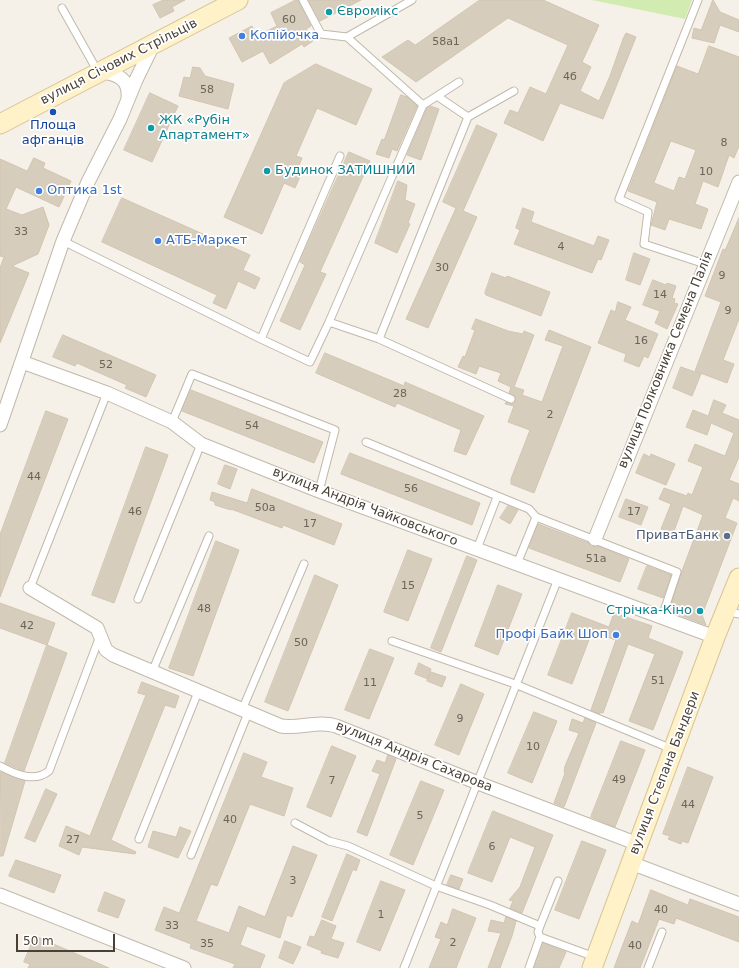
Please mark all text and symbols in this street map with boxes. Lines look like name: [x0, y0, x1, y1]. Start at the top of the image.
place label: Євромікс: [337, 4, 398, 20]
marker: Євромікс: [324, 7, 334, 17]
house number: 60: [282, 13, 296, 27]
street label: вулиця Січових Стрільців: [38, 16, 200, 108]
place label: Копійочка: [250, 28, 319, 44]
marker: Копійочка: [237, 31, 247, 41]
house number: 58а1: [432, 35, 460, 49]
house number: 4б: [563, 70, 577, 84]
house number: 58: [200, 83, 214, 97]
marker: Площа афганців: [48, 107, 58, 117]
place label: ЖК «Рубін Апартамент»: [159, 113, 250, 144]
place label: Площа афганців: [22, 118, 84, 149]
marker: ЖК «Рубін Апартамент»: [146, 123, 156, 133]
house number: 8: [721, 136, 727, 150]
place label: Будинок ЗАТИШНИЙ: [275, 163, 416, 179]
house number: 10: [699, 165, 713, 179]
marker: Будинок ЗАТИШНИЙ: [262, 166, 272, 176]
place label: Оптика 1st: [47, 183, 122, 199]
marker: Оптика 1st: [34, 186, 44, 196]
house number: 33: [14, 225, 28, 239]
place label: АТБ-Маркет: [166, 233, 247, 249]
marker: АТБ-Маркет: [153, 236, 163, 246]
house number: 4: [558, 240, 564, 254]
street label: вулиця Полковника Семена Палія: [615, 249, 717, 471]
house number: 30: [435, 261, 449, 275]
house number: 9: [719, 269, 725, 283]
house number: 14: [653, 288, 667, 302]
house number: 9: [725, 304, 731, 318]
house number: 16: [634, 334, 648, 348]
house number: 52: [99, 358, 113, 372]
house number: 28: [393, 387, 407, 401]
house number: 2: [547, 408, 553, 422]
house number: 54: [245, 419, 259, 433]
street label: вулиця Андрія Чайковського: [270, 464, 460, 550]
house number: 44: [27, 470, 41, 484]
house number: 56: [404, 482, 418, 496]
house number: 50а: [255, 501, 275, 515]
house number: 46: [128, 505, 142, 519]
house number: 17: [627, 505, 641, 519]
house number: 17: [303, 517, 317, 531]
place label: ПриватБанк: [636, 528, 719, 544]
marker: ПриватБанк: [722, 531, 732, 541]
house number: 51а: [586, 552, 606, 566]
house number: 15: [401, 579, 415, 593]
house number: 48: [197, 602, 211, 616]
place label: Стрічка-Кіно: [606, 603, 692, 619]
marker: Стрічка-Кіно: [695, 606, 705, 616]
house number: 42: [20, 619, 34, 633]
place label: Профі Байк Шоп: [495, 627, 608, 643]
marker: Профі Байк Шоп: [611, 630, 621, 640]
house number: 50: [294, 636, 308, 650]
house number: 51: [651, 674, 665, 688]
house number: 11: [363, 676, 377, 690]
street label: вулиця Степана Бандери: [627, 689, 703, 857]
house number: 9: [457, 712, 463, 726]
street label: вулиця Андрія Сахарова: [333, 718, 495, 796]
house number: 10: [526, 740, 540, 754]
house number: 49: [612, 773, 626, 787]
house number: 7: [329, 774, 335, 788]
house number: 44: [681, 798, 695, 812]
house number: 5: [417, 809, 423, 823]
house number: 40: [223, 813, 237, 827]
house number: 27: [66, 833, 80, 847]
house number: 6: [489, 840, 495, 854]
house number: 3: [290, 874, 296, 888]
house number: 40: [654, 903, 668, 917]
house number: 1: [378, 908, 384, 922]
house number: 33: [165, 919, 179, 933]
scale bar: [18, 926, 117, 952]
text: 50 m: [23, 934, 54, 948]
house number: 2: [450, 936, 456, 950]
house number: 35: [200, 937, 214, 951]
house number: 40: [628, 939, 642, 953]

